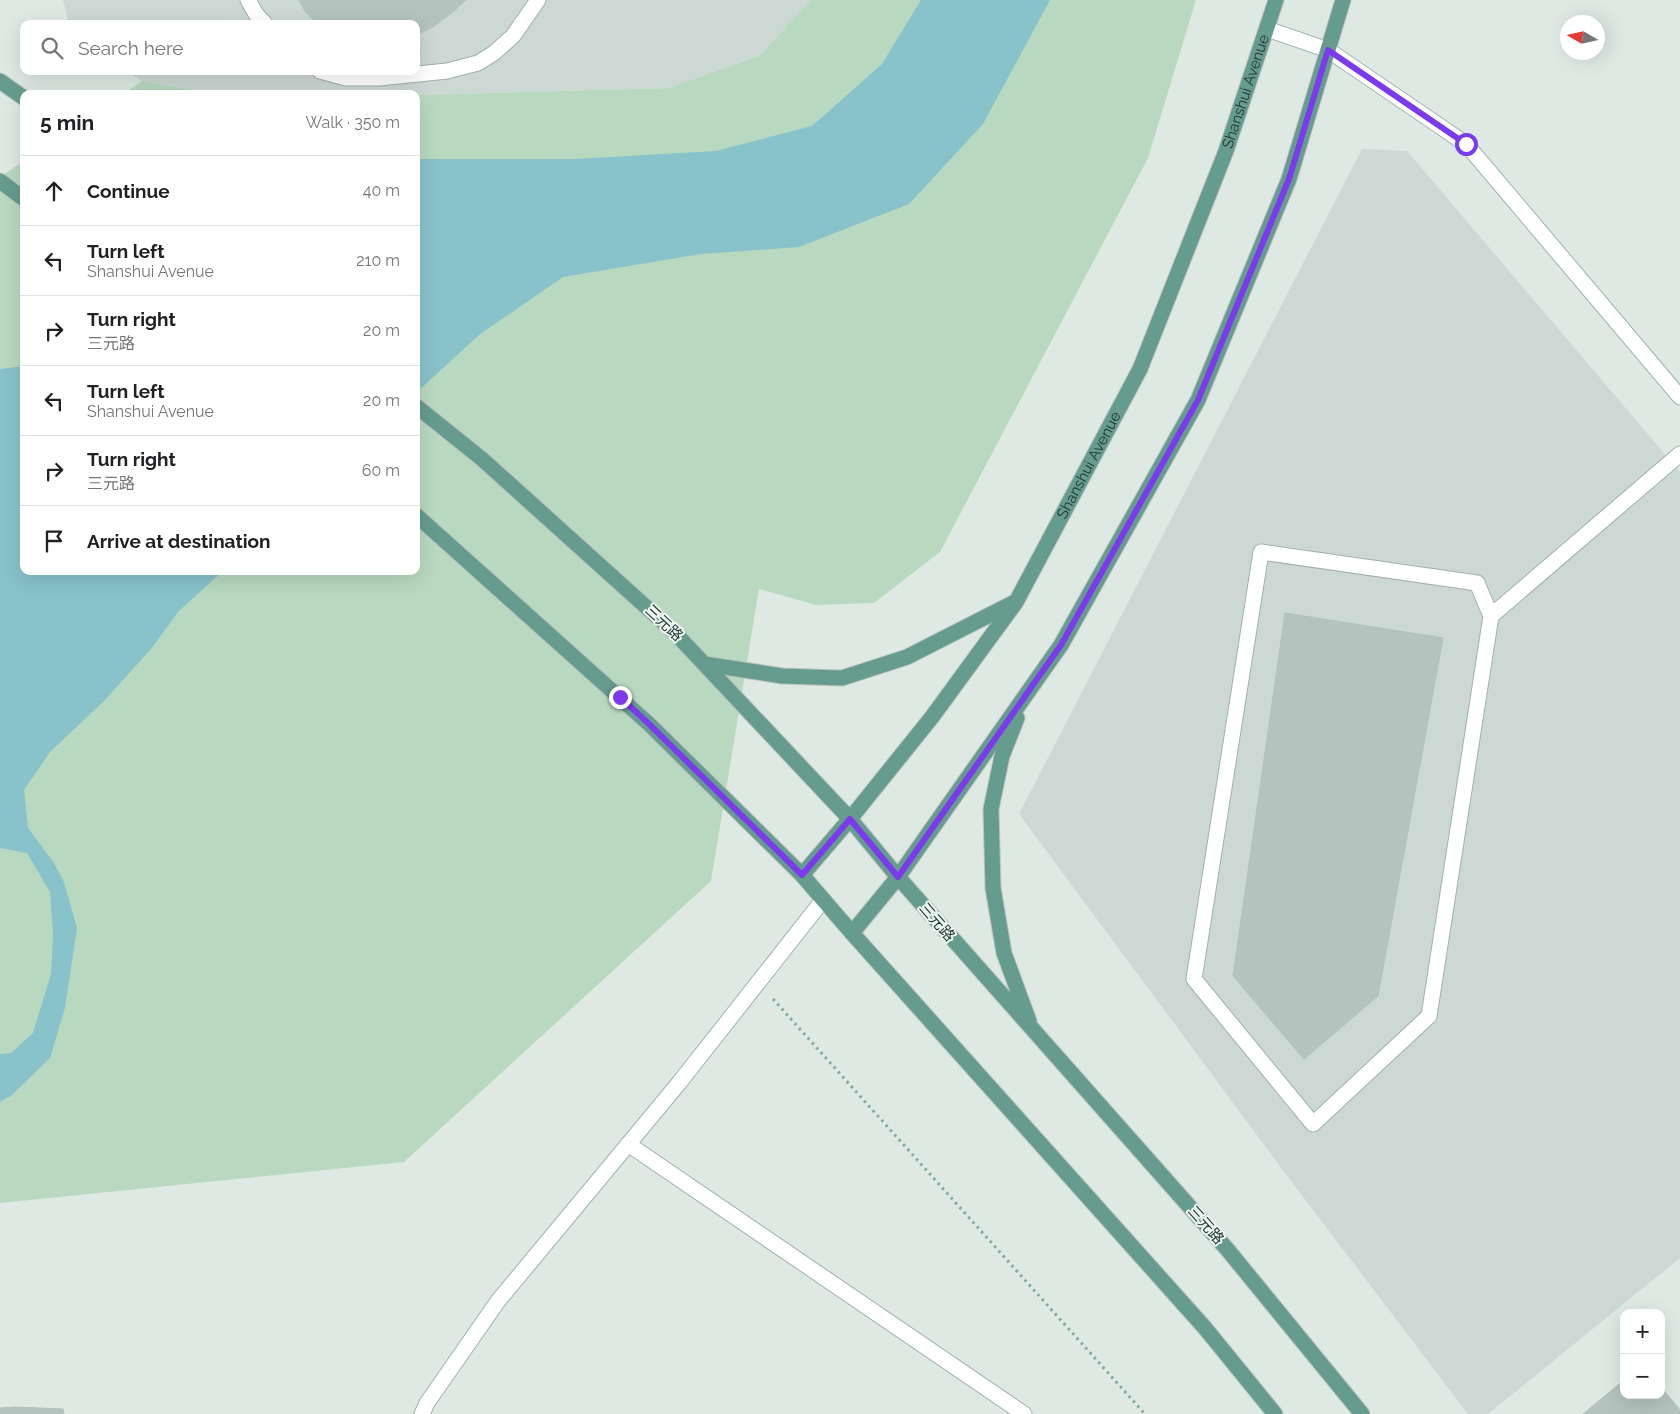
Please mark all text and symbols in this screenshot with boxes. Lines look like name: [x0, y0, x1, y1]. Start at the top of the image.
north arrow: [1560, 15, 1605, 60]
search box: [20, 20, 420, 75]
street label: Shanshui Avenue: [1218, 32, 1273, 151]
icon: search: [38, 34, 66, 62]
text: Search here: [78, 37, 184, 59]
text: 5 min: [40, 110, 94, 135]
text: Walk · 350 m: [306, 113, 400, 132]
route start: [1455, 133, 1478, 156]
icon: ahead: [40, 177, 68, 205]
text: Continue: [87, 180, 170, 202]
text: 40 m: [363, 181, 400, 200]
text: Turn left: [87, 240, 164, 262]
icon: left: [40, 247, 68, 275]
text: 210 m: [356, 251, 400, 270]
text: Shanshui Avenue: [87, 262, 214, 281]
text: Turn right: [87, 308, 176, 330]
icon: right: [40, 317, 68, 345]
text: 20 m: [363, 321, 400, 340]
text: 三元路: [87, 334, 135, 353]
text: Turn left: [87, 380, 164, 402]
icon: left: [40, 387, 68, 415]
text: 20 m: [363, 391, 400, 410]
text: Shanshui Avenue: [87, 402, 214, 421]
street label: Shanshui Avenue: [1053, 408, 1125, 522]
text: Turn right: [87, 448, 176, 470]
icon: right: [40, 457, 68, 485]
text: 60 m: [362, 461, 400, 480]
text: 三元路: [87, 474, 135, 493]
icon: arrive: [40, 527, 68, 555]
text: Arrive at destination: [87, 530, 271, 552]
street label: 三元路: [641, 601, 687, 645]
route end: [609, 686, 632, 709]
street label: 三元路: [915, 899, 959, 945]
street label: 三元路: [1184, 1202, 1228, 1248]
map controls: [1620, 1309, 1665, 1399]
button: +: [1620, 1309, 1665, 1354]
button: −: [1620, 1354, 1665, 1399]

